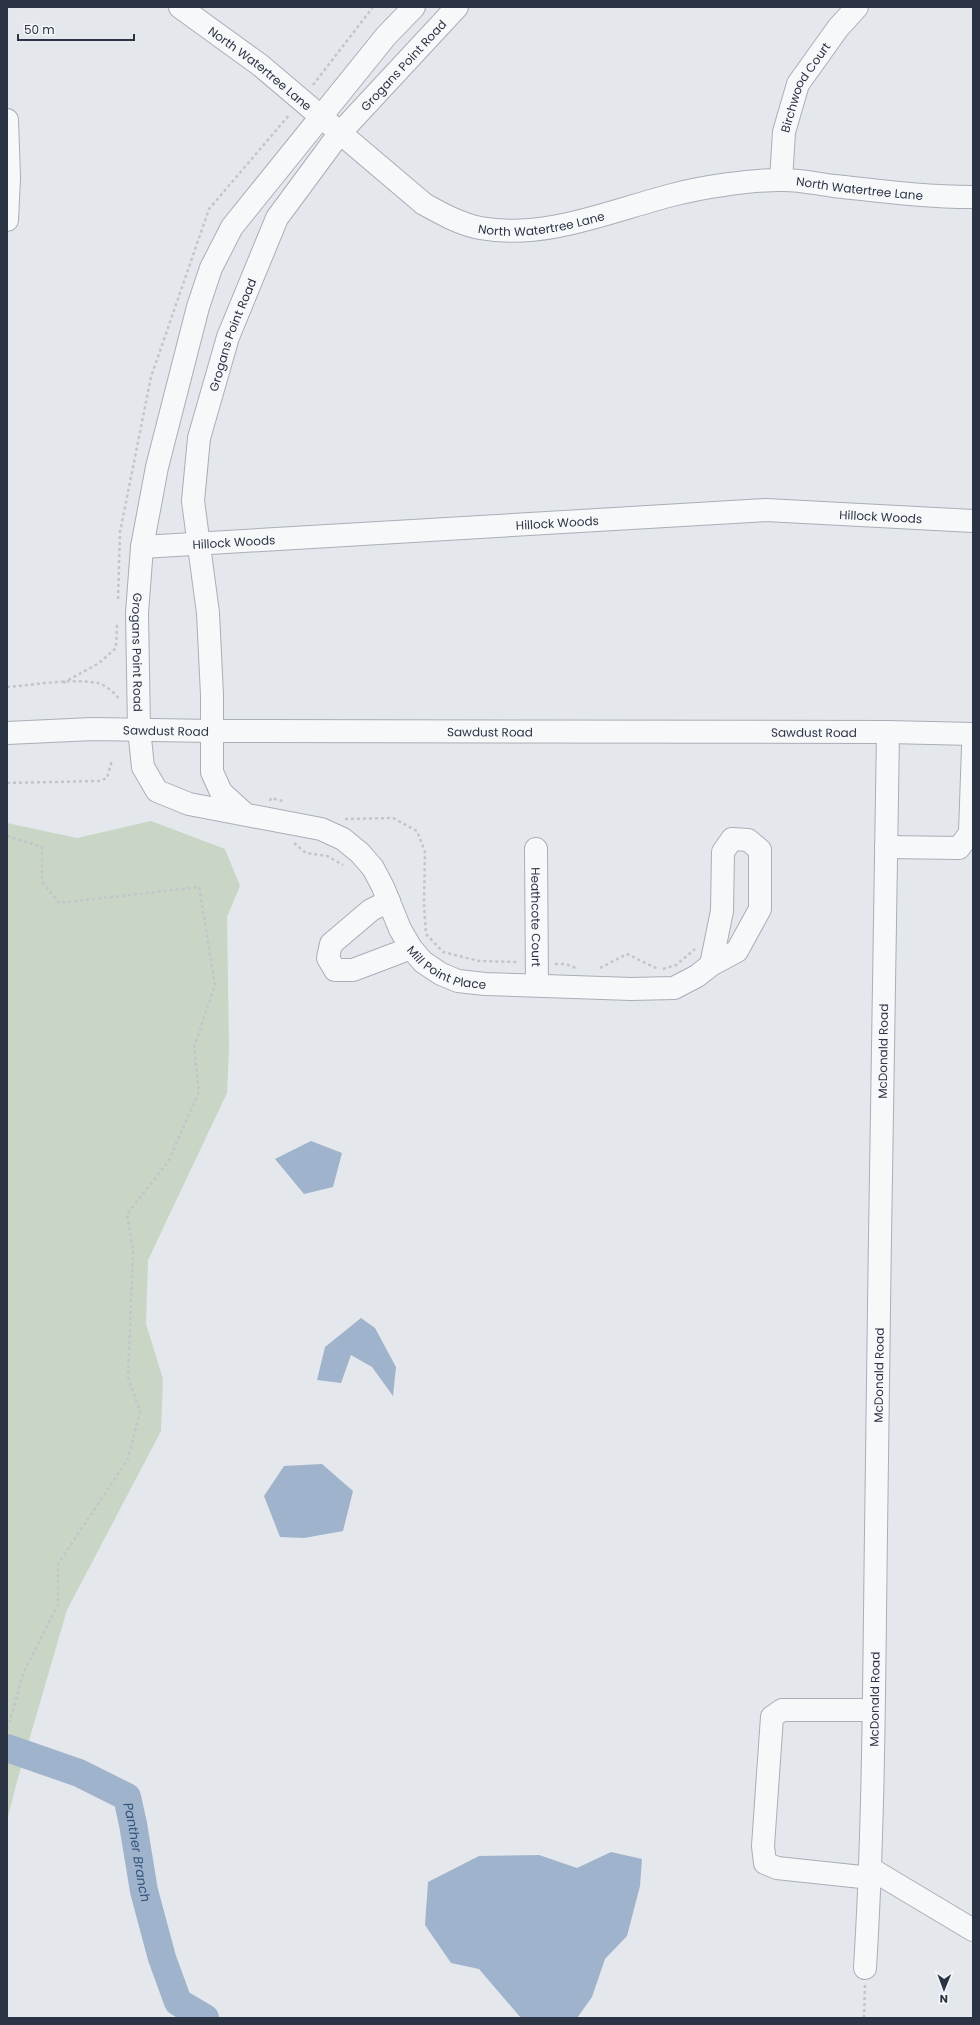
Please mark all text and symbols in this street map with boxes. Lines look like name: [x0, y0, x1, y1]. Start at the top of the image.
street label: Grogans Point Road: [356, 15, 450, 114]
scale bar: [18, 16, 134, 42]
text: 50 m: [24, 21, 55, 38]
street label: North Watertree Lane: [205, 22, 316, 114]
street label: Birchwood Court: [776, 39, 834, 134]
street label: North Watertree Lane: [795, 172, 924, 203]
street label: North Watertree Lane: [477, 207, 606, 239]
street label: Grogans Point Road: [204, 276, 260, 393]
street label: Hillock Woods: [839, 505, 923, 527]
street label: Hillock Woods: [515, 511, 599, 533]
street label: Hillock Woods: [192, 531, 276, 552]
street label: Grogans Point Road: [128, 592, 147, 712]
street label: Sawdust Road: [123, 721, 209, 739]
street label: Sawdust Road: [447, 723, 533, 740]
street label: Sawdust Road: [771, 723, 857, 740]
street label: Heathcote Court: [528, 867, 545, 967]
street label: Mill Point Place: [404, 941, 487, 993]
street label: McDonald Road: [873, 1004, 892, 1099]
street label: McDonald Road: [869, 1328, 887, 1423]
street label: McDonald Road: [865, 1651, 883, 1747]
water label: Panther Branch: [119, 1801, 156, 1904]
north arrow: [924, 1969, 964, 2009]
text: N: [940, 1991, 948, 2007]

